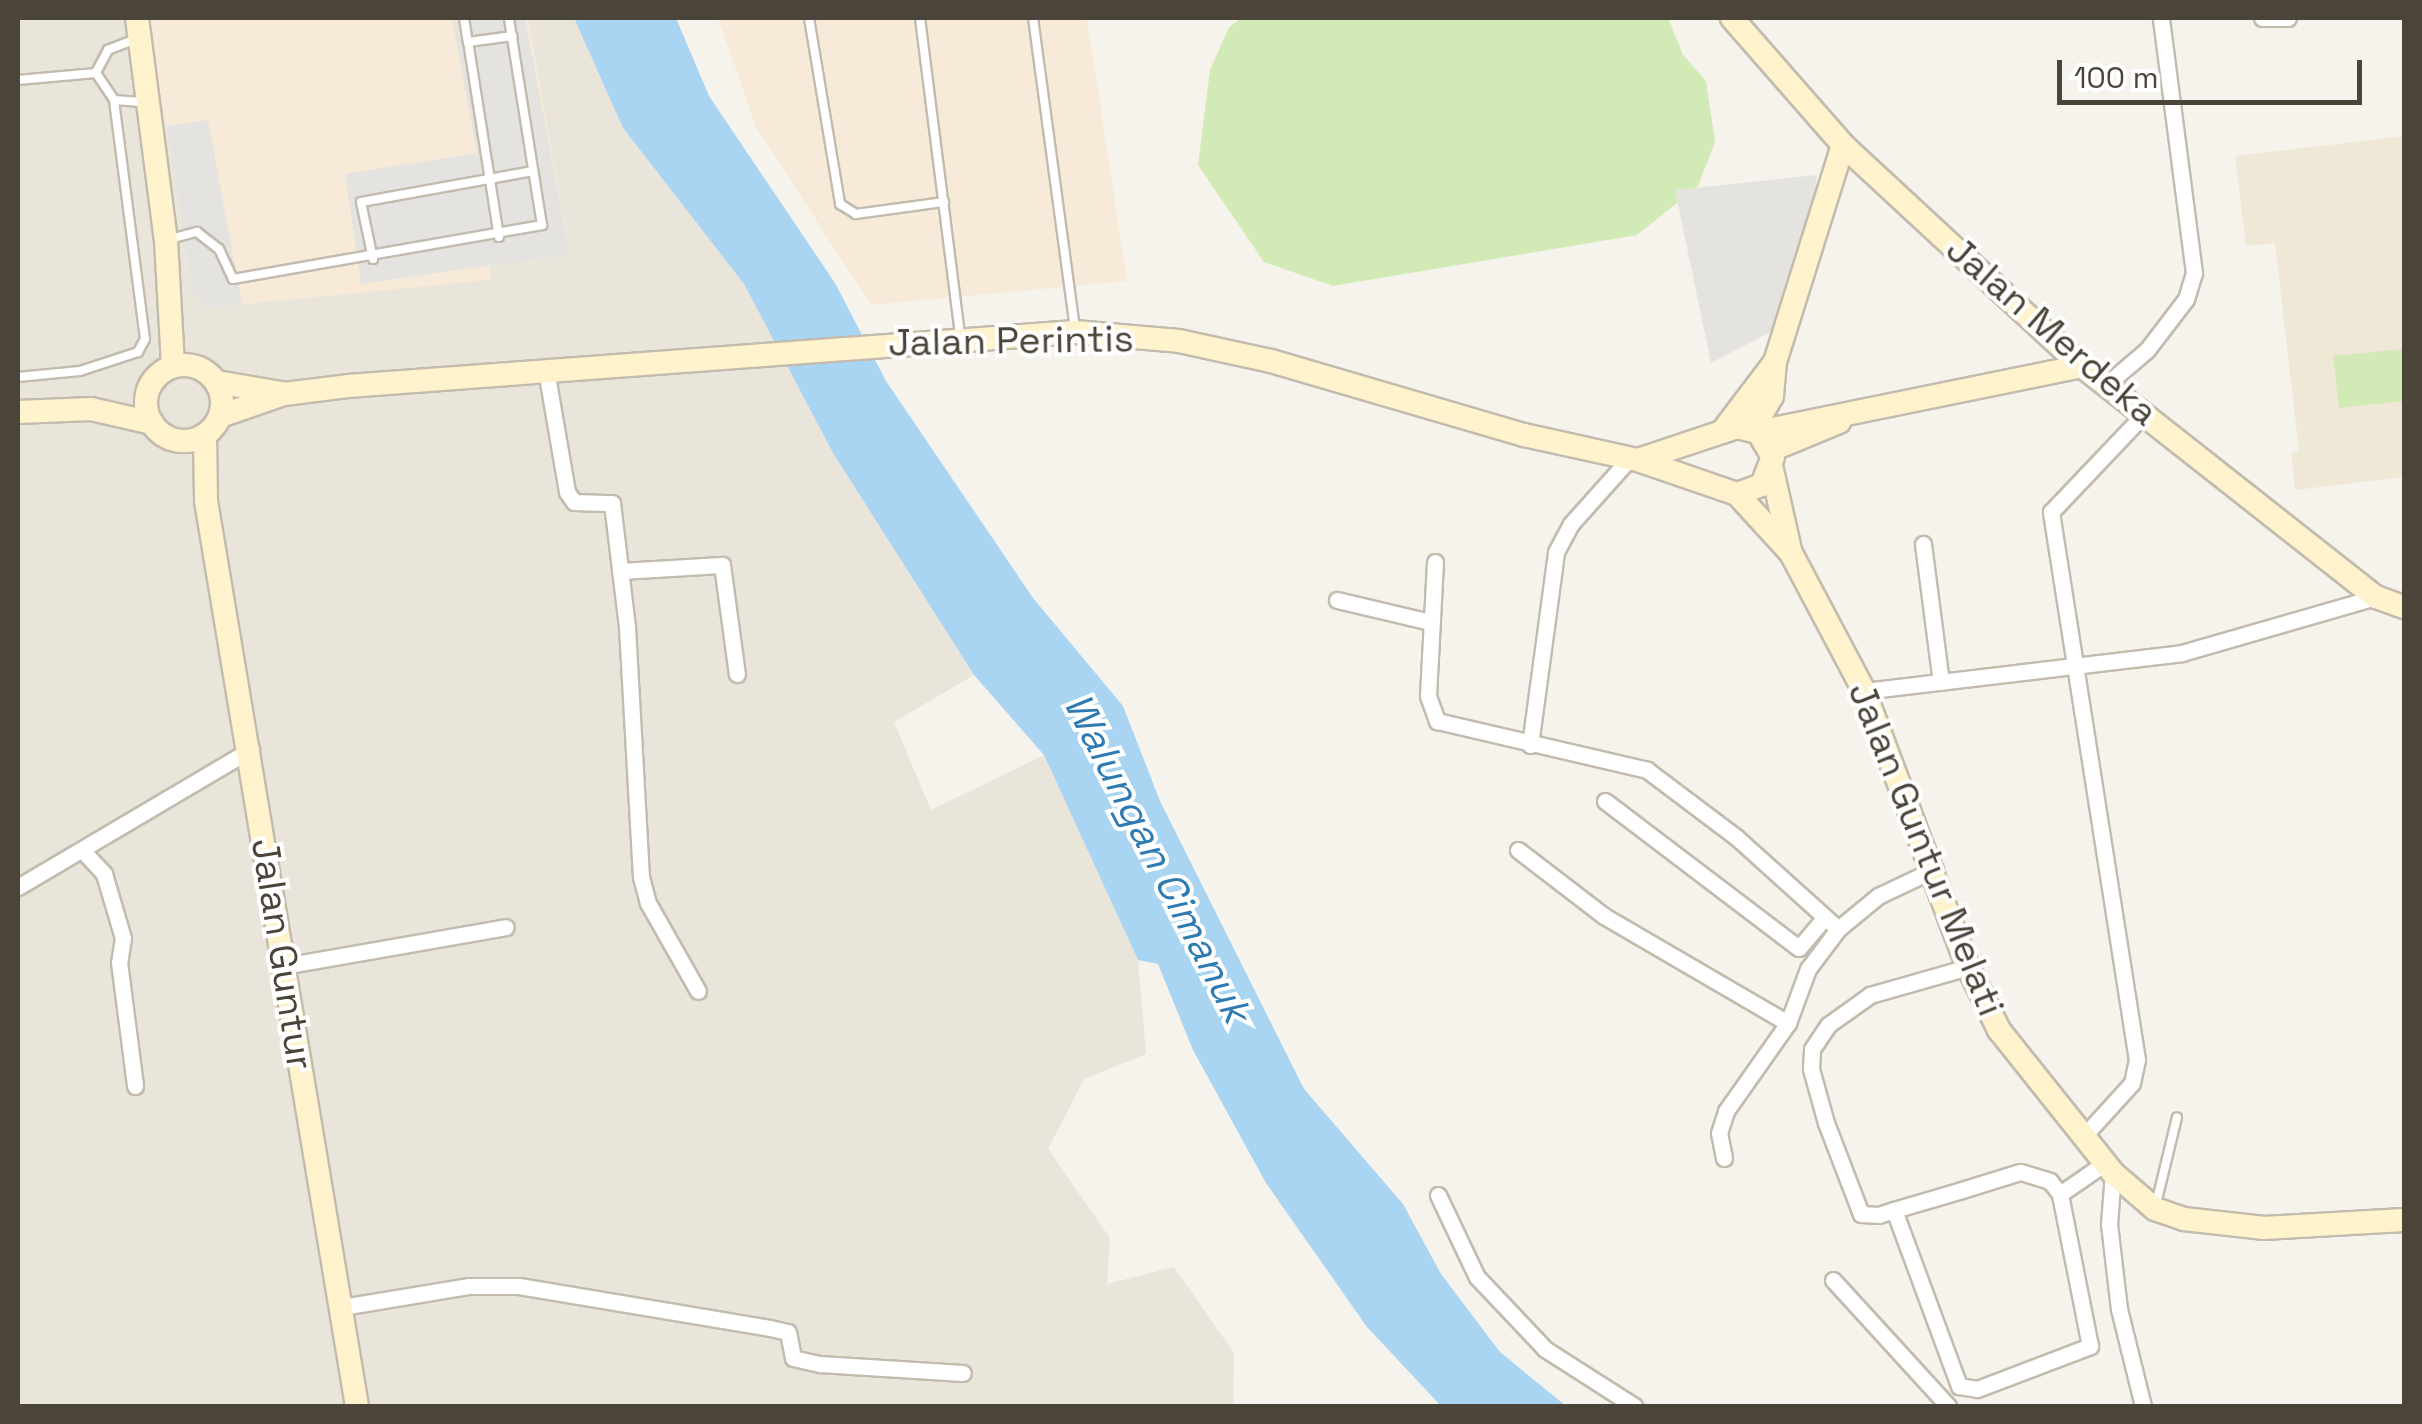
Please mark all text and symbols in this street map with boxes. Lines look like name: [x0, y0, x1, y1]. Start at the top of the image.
scale bar: [2062, 40, 2367, 102]
text: 100 m: [2074, 58, 2159, 97]
street label: Jalan Merdeka: [1937, 227, 2167, 435]
street label: Jalan Perintis: [888, 316, 1134, 366]
street label: Jalan Guntur Melati: [1838, 676, 2014, 1022]
water label: Walungan Cimanuk: [1053, 685, 1261, 1031]
street label: Jalan Guntur: [241, 835, 323, 1073]

